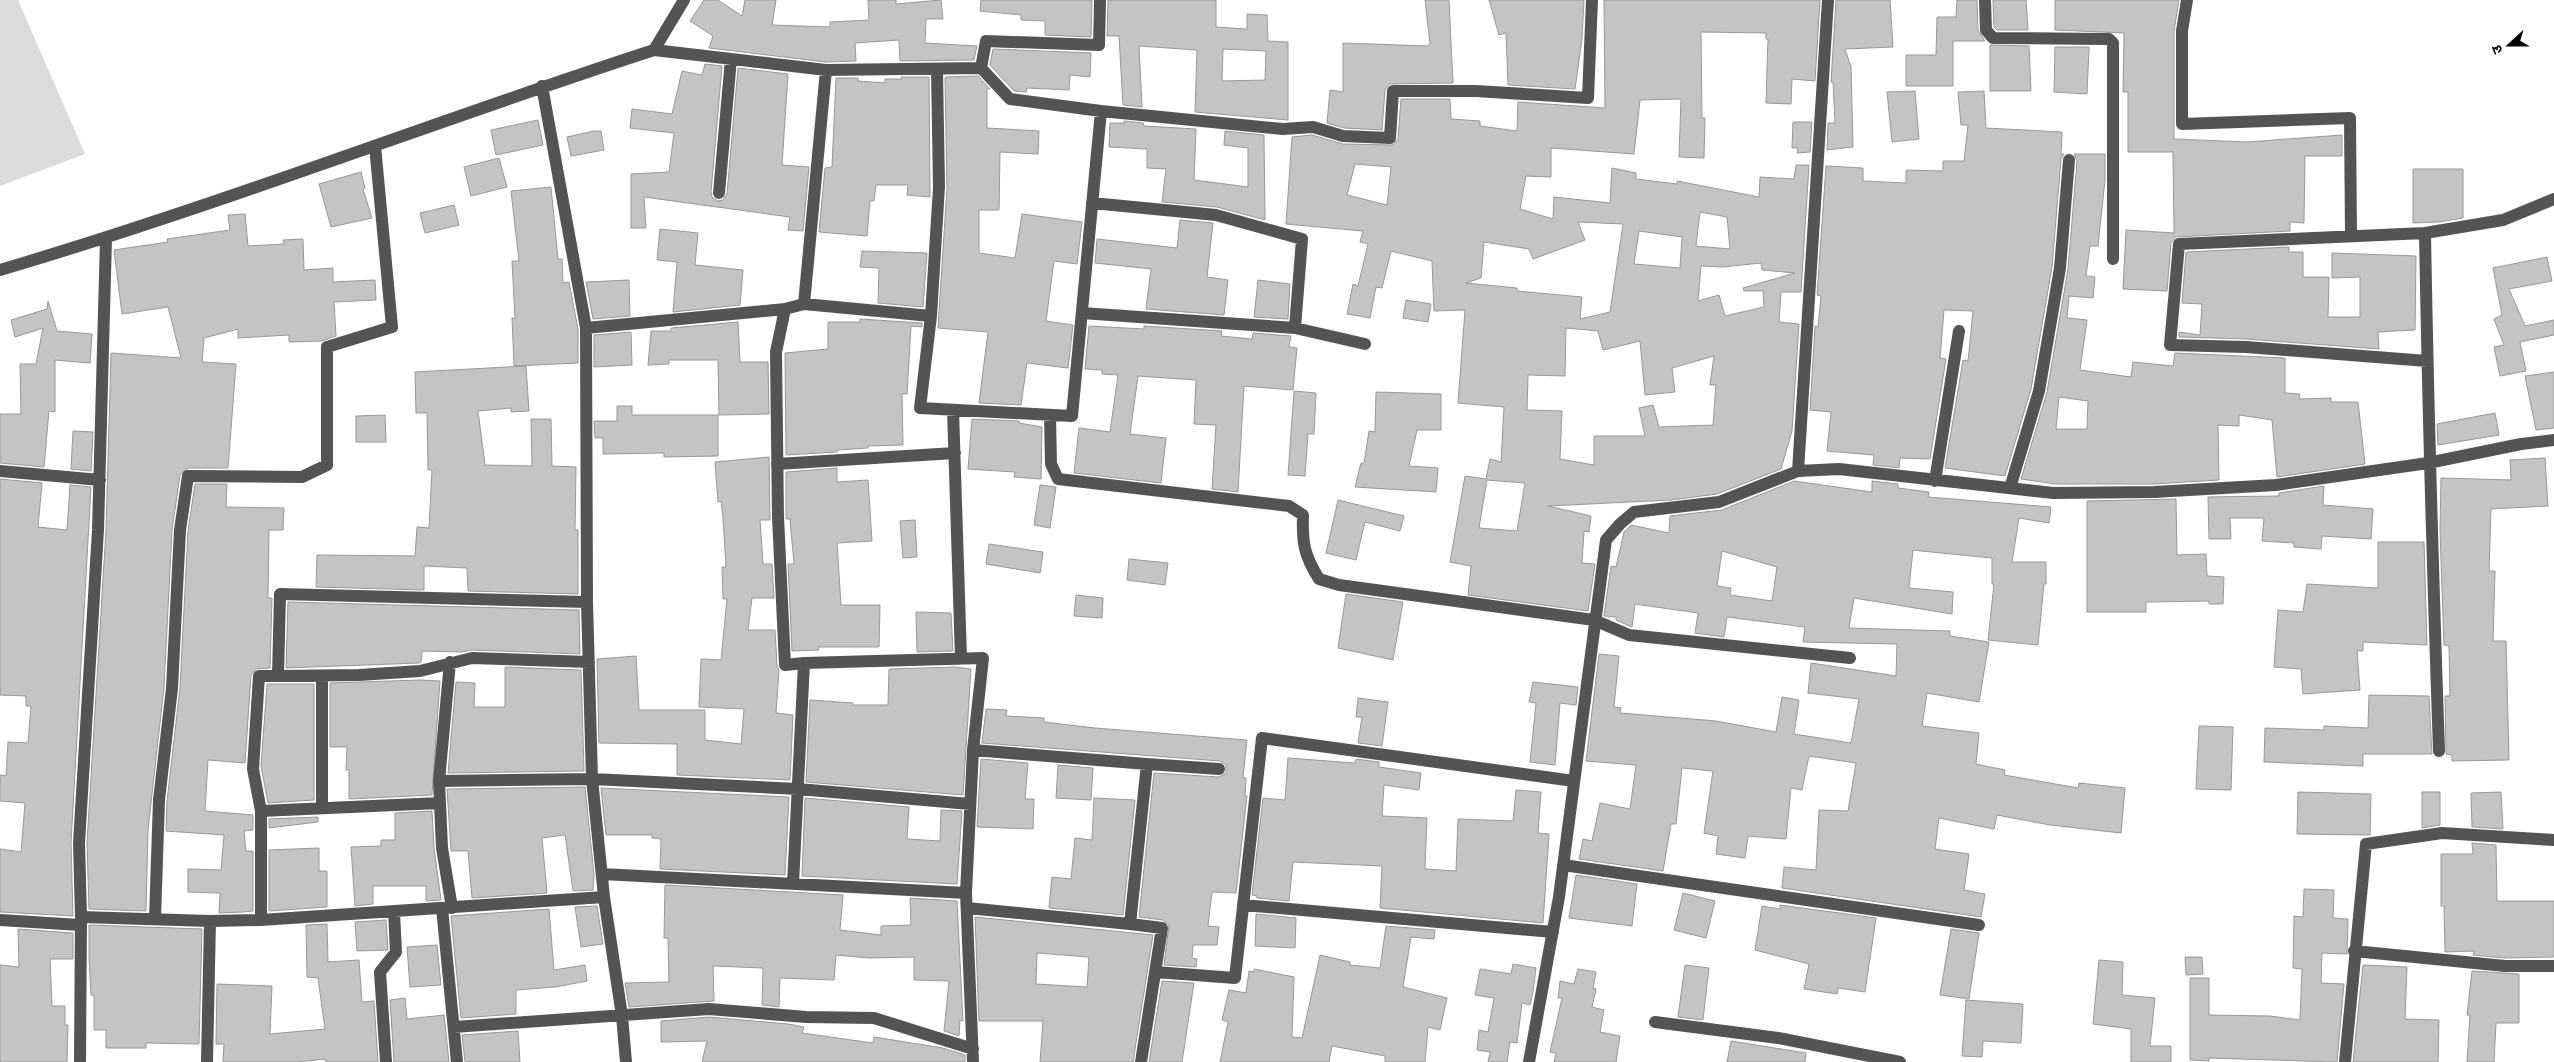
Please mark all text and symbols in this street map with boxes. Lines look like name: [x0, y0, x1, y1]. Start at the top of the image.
north arrow: [2484, 20, 2534, 70]
text: उ: [2487, 42, 2506, 57]

